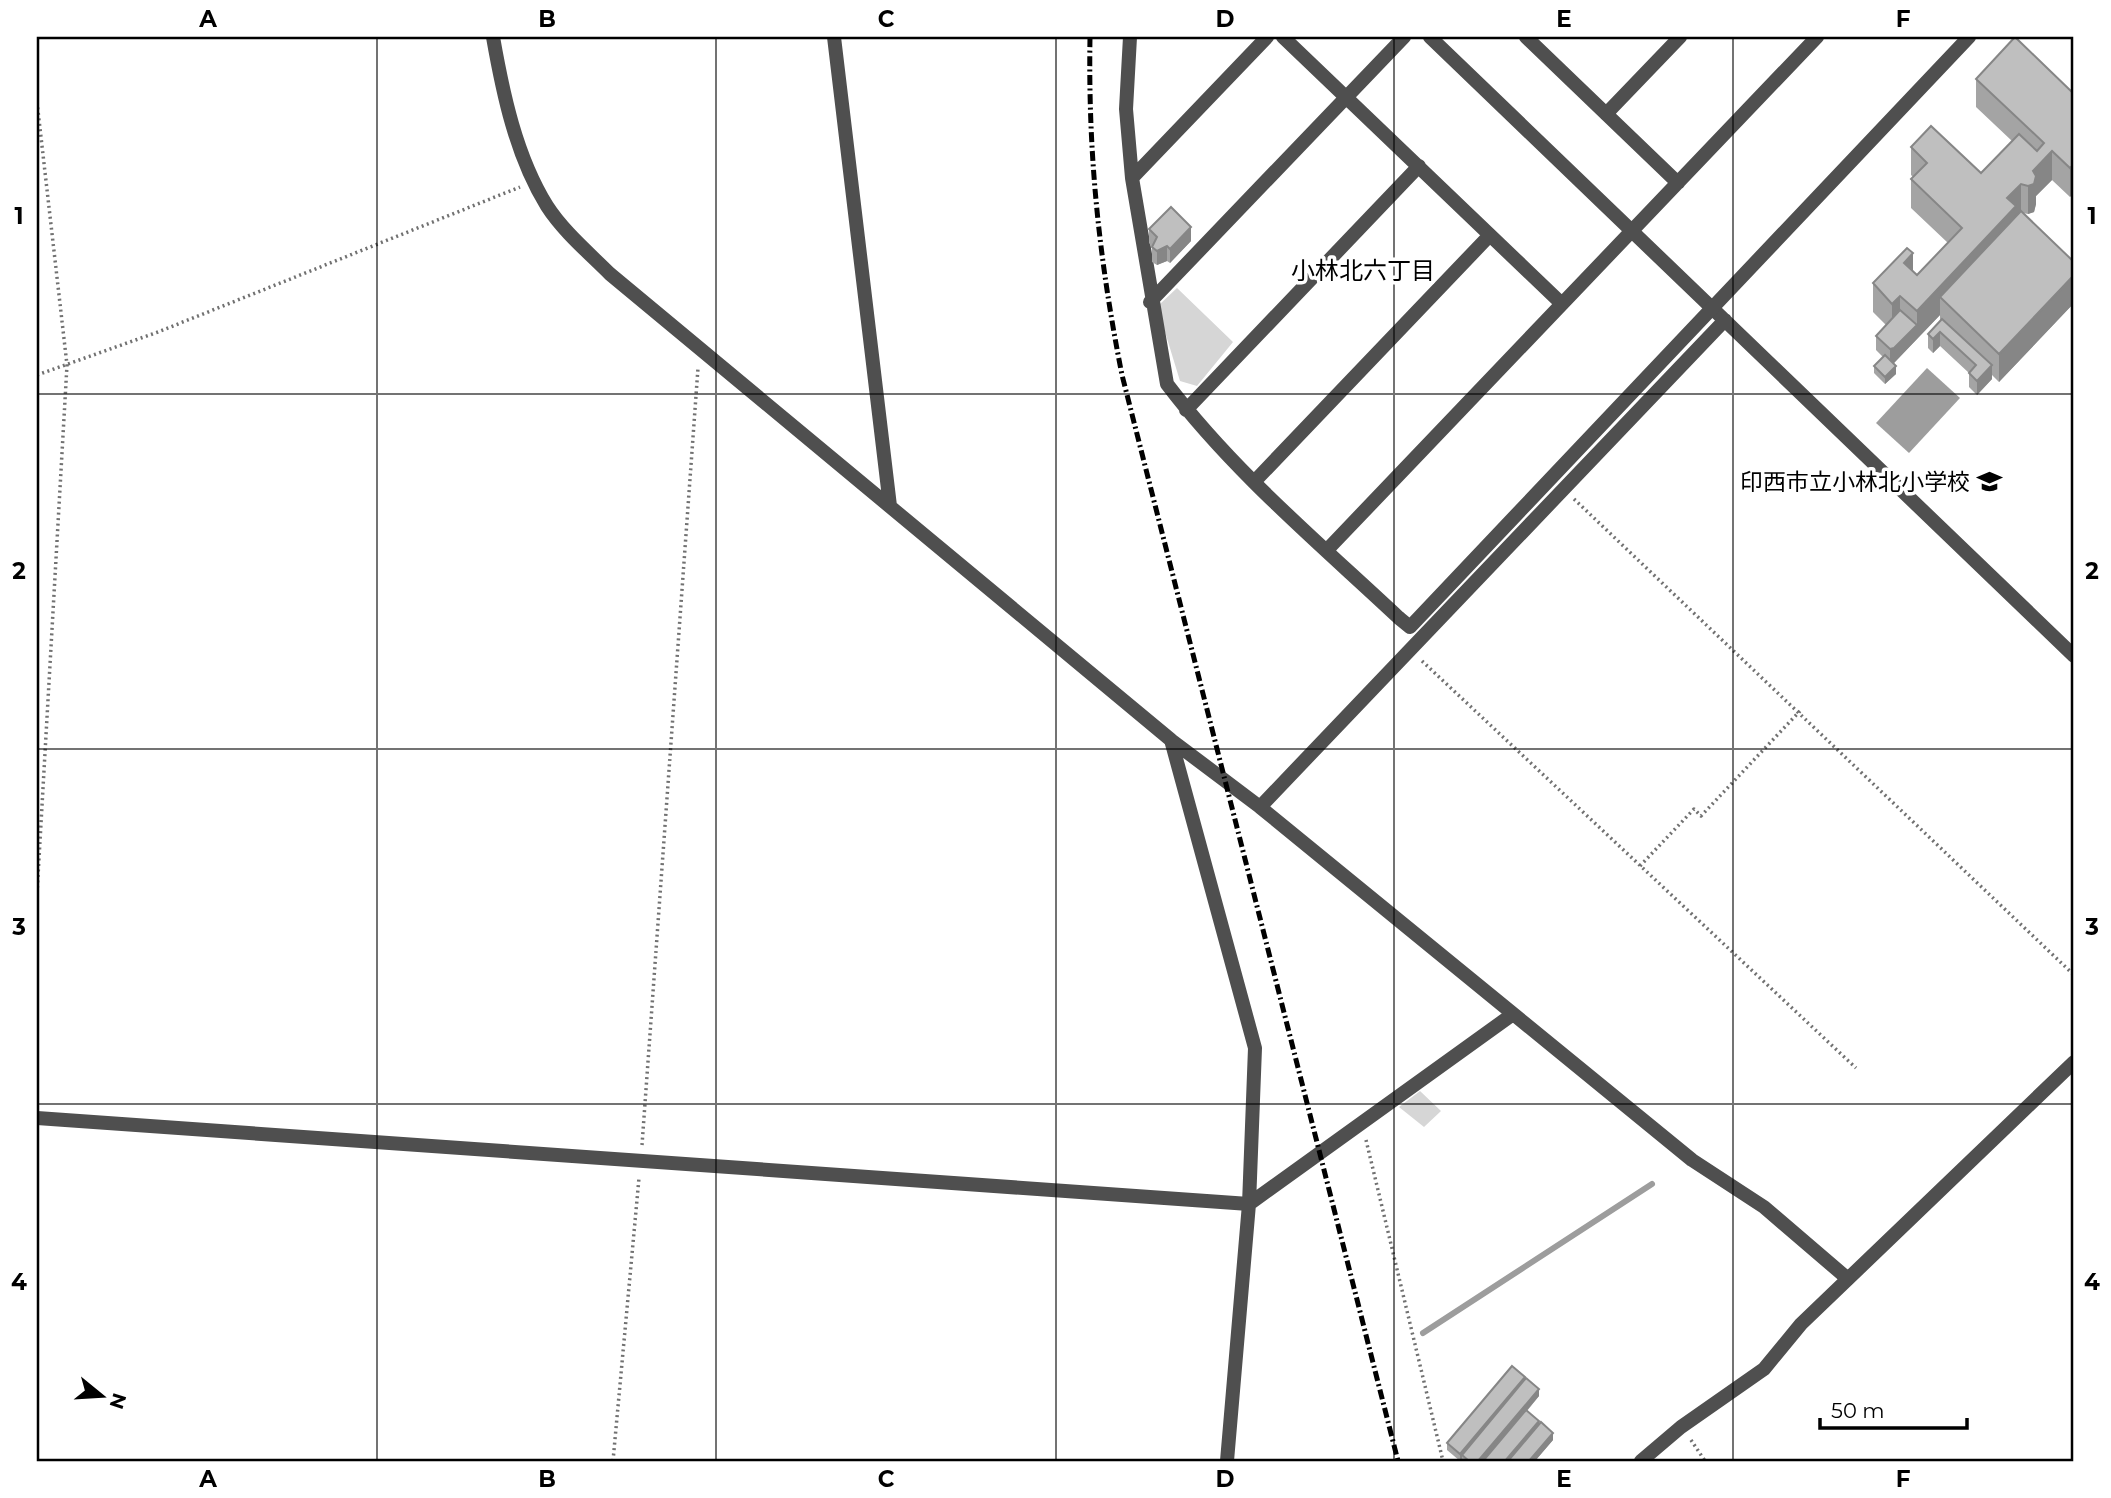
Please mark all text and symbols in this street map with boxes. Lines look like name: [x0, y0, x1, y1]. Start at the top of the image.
text: A: [198, 5, 217, 33]
text: B: [538, 5, 556, 33]
text: C: [878, 5, 895, 33]
text: D: [1216, 5, 1235, 33]
text: E: [1556, 5, 1572, 33]
text: F: [1896, 5, 1911, 33]
text: 1: [14, 202, 24, 230]
text: 1: [2087, 202, 2097, 230]
district label: 小林北六丁目: [1291, 256, 1435, 285]
place label: 印西市立小林北小学校: [1740, 468, 1970, 496]
school or university icon: 印西市立小林北小学校: [1976, 468, 2004, 496]
text: 2: [12, 557, 26, 585]
text: 2: [2085, 557, 2099, 585]
text: 3: [11, 913, 26, 941]
text: 3: [2084, 913, 2099, 941]
text: 4: [11, 1268, 27, 1296]
text: 4: [2084, 1268, 2100, 1296]
north arrow: [66, 1362, 136, 1432]
scale bar: [1820, 1386, 1968, 1430]
text: N: [104, 1390, 131, 1412]
text: 50 m: [1831, 1398, 1885, 1423]
text: A: [198, 1465, 217, 1493]
text: B: [538, 1465, 556, 1493]
text: C: [878, 1465, 895, 1493]
text: D: [1216, 1465, 1235, 1493]
text: E: [1556, 1465, 1572, 1493]
text: F: [1896, 1465, 1911, 1493]

